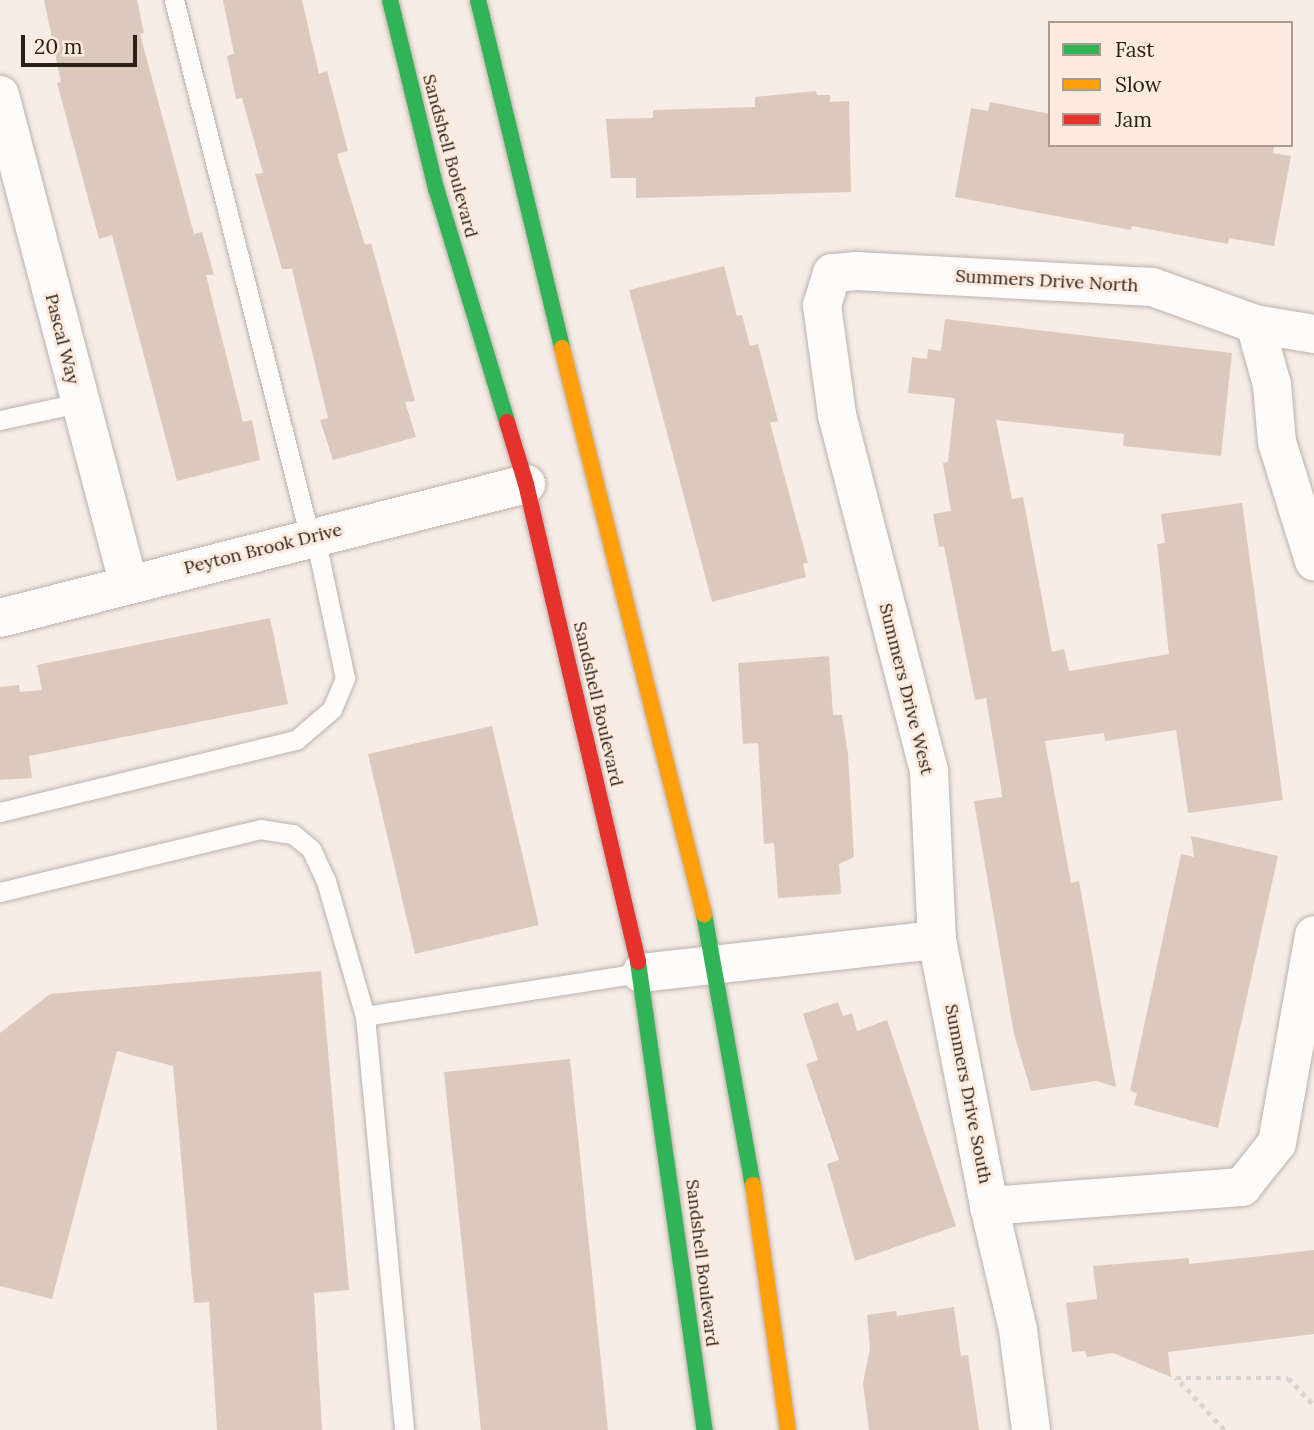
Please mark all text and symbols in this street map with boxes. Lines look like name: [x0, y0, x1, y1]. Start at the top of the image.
scale bar: [24, 21, 140, 65]
legend: [1048, 21, 1293, 147]
text: 20 m: [34, 33, 83, 60]
text: Fast: [1115, 36, 1154, 63]
text: Slow: [1115, 71, 1162, 98]
street label: Sandshell Boulevard: [418, 72, 482, 240]
text: Jam: [1115, 106, 1152, 133]
street label: Summers Drive North: [955, 265, 1139, 297]
street label: Pascal Way: [40, 291, 84, 387]
street label: Peyton Brook Drive: [182, 519, 344, 579]
street label: Summers Drive West: [874, 601, 938, 777]
street label: Sandshell Boulevard: [569, 620, 627, 788]
street label: Summers Drive South: [940, 1002, 996, 1186]
street label: Sandshell Boulevard: [681, 1178, 723, 1348]

